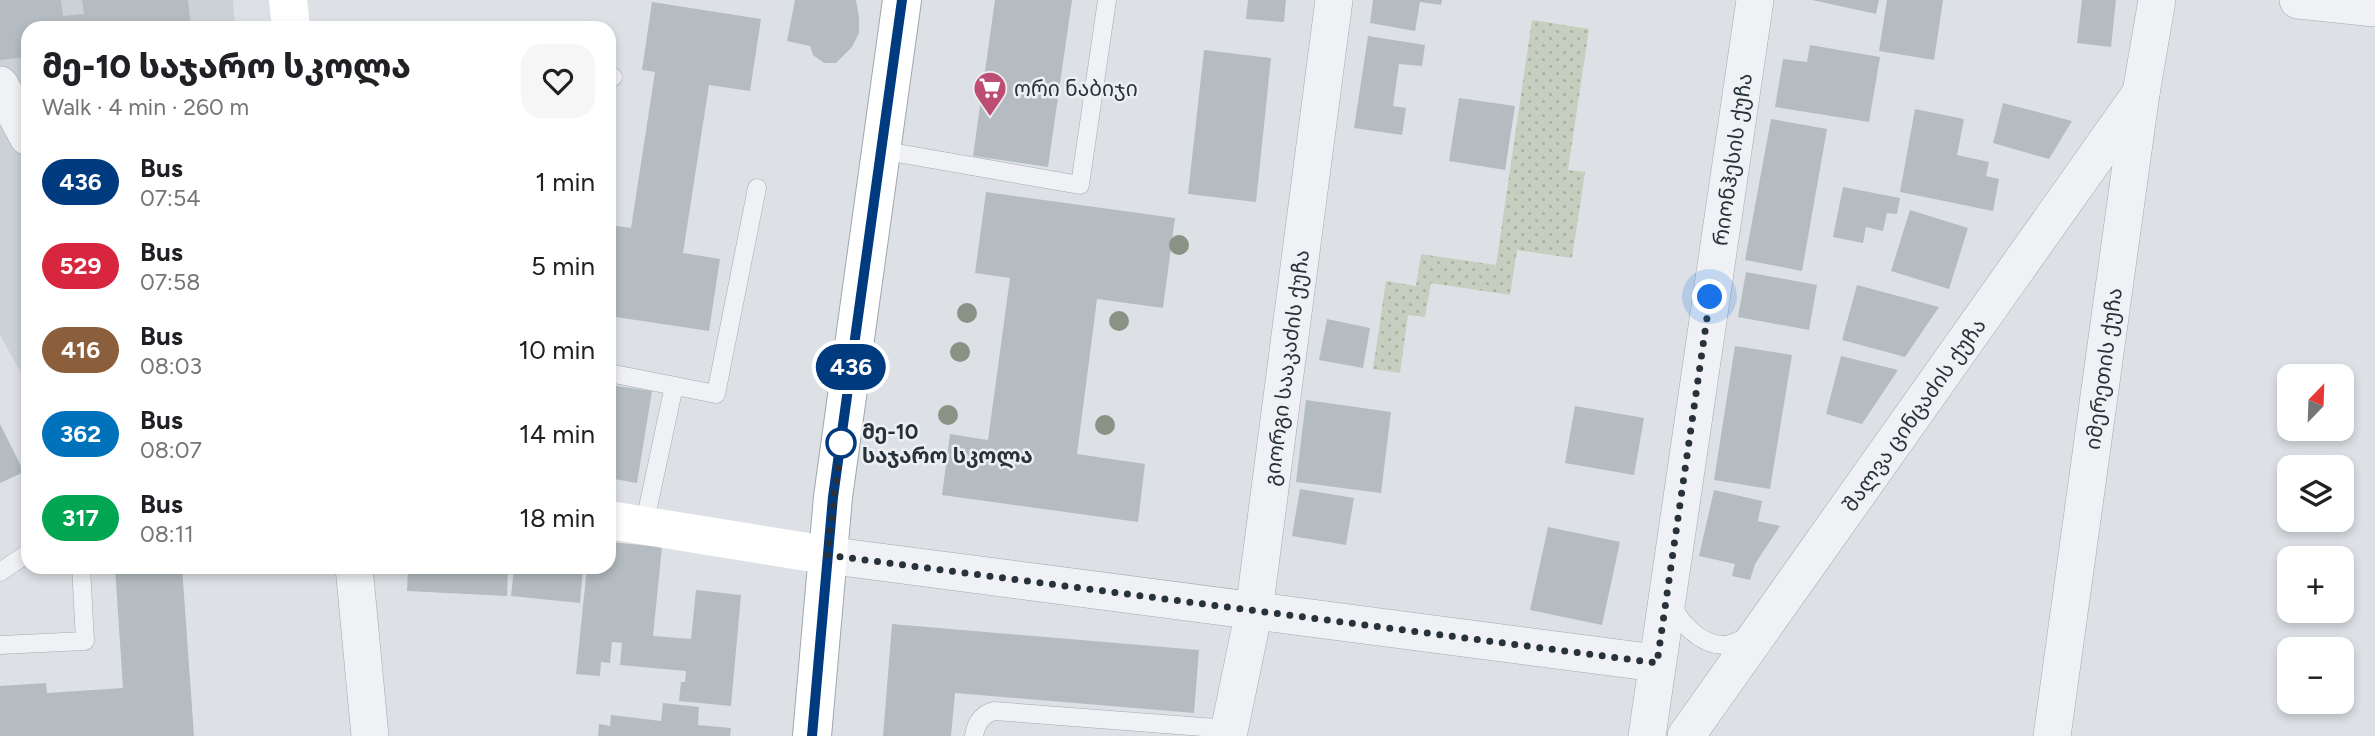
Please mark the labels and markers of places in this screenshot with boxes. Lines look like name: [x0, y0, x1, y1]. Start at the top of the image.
supermarket icon: ორი ნაბიჯი: [971, 69, 1009, 118]
place label: ორი ნაბიჯი: [1014, 76, 1138, 101]
place label: მე-10 საჯარო სკოლა: [862, 419, 1033, 469]
marker: მე-10 საჯარო სკოლა: [826, 428, 856, 458]

